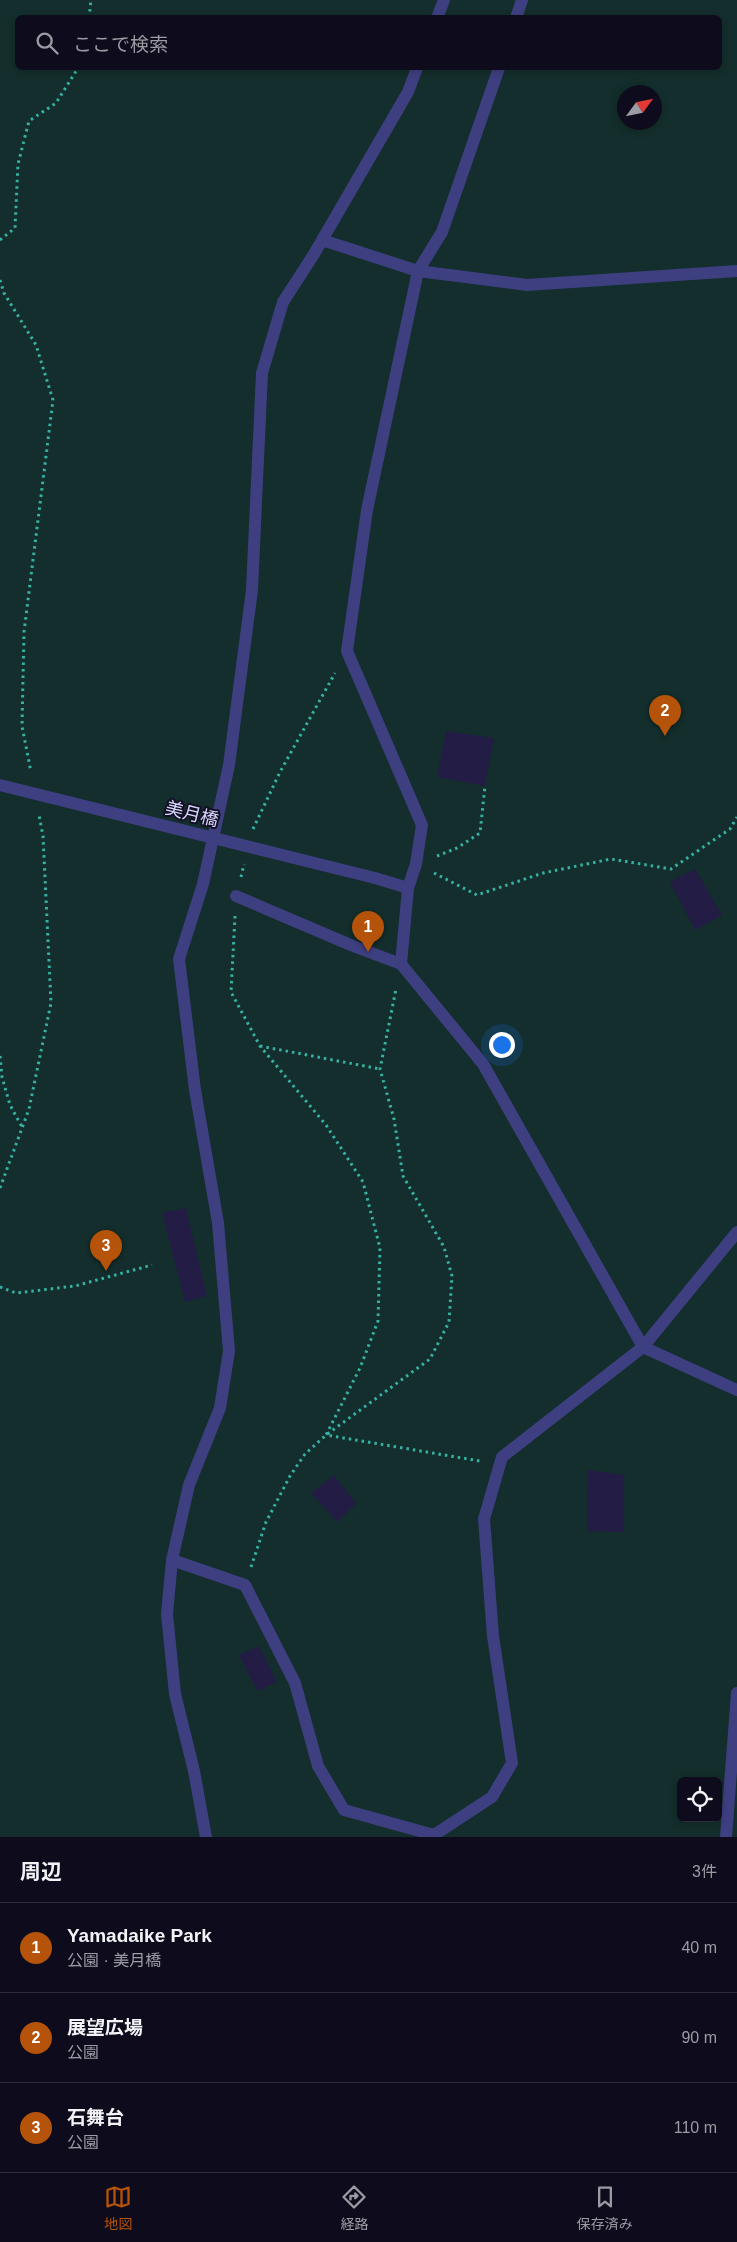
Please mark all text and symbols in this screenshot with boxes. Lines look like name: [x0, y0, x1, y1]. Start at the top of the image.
search box: [15, 15, 722, 70]
icon: search: [33, 29, 61, 57]
text: ここで検索: [73, 34, 168, 55]
north arrow: [617, 85, 662, 130]
pin: 2: [649, 695, 681, 736]
street label: 美月橋: [163, 798, 221, 830]
pin: 1: [352, 911, 384, 952]
your location: [489, 1032, 515, 1058]
pin: 3: [90, 1230, 122, 1271]
map controls: [677, 1777, 722, 1822]
button: locate: [677, 1777, 722, 1822]
text: 周辺: [20, 1860, 62, 1883]
text: 3件: [692, 1863, 717, 1880]
text: Yamadaike Park: [67, 1925, 212, 1946]
text: 1: [32, 1939, 40, 1956]
text: 40 m: [681, 1939, 717, 1956]
text: 公園 · 美月橋: [67, 1952, 161, 1969]
text: 展望広場: [67, 2017, 143, 2038]
text: 2: [32, 2029, 40, 2046]
text: 90 m: [681, 2029, 717, 2046]
text: 公園: [67, 2044, 99, 2061]
text: 石舞台: [67, 2107, 124, 2128]
text: 3: [32, 2119, 40, 2136]
text: 110 m: [674, 2119, 717, 2136]
text: 公園: [67, 2134, 99, 2151]
tab: 地図: [104, 2183, 132, 2233]
tab: 経路: [340, 2183, 368, 2233]
tab: 保存済み: [577, 2183, 633, 2233]

